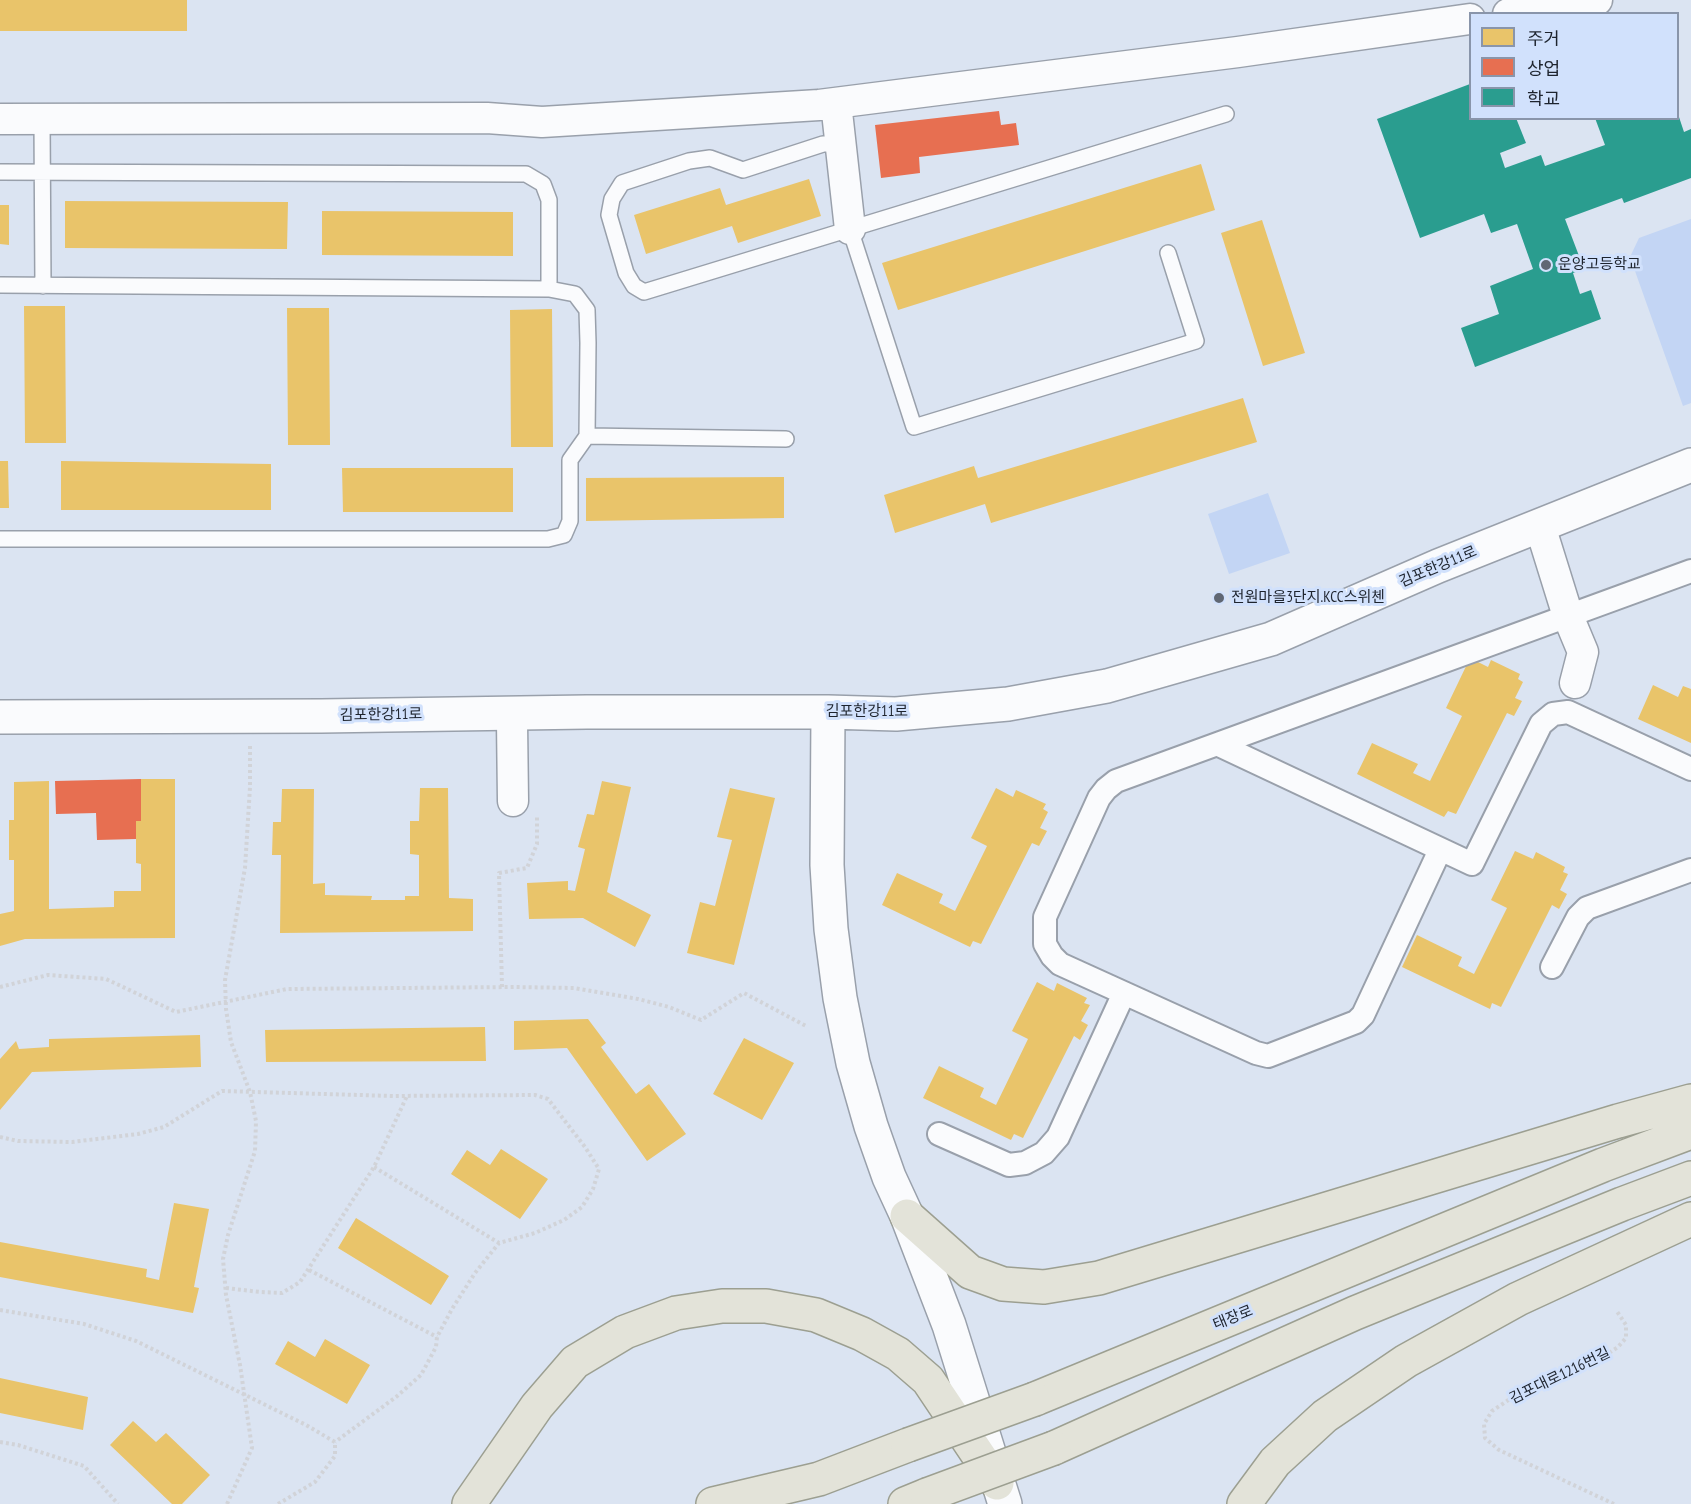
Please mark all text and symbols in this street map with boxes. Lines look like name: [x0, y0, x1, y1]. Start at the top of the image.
legend: [1469, 12, 1679, 120]
text: 주거: [1527, 27, 1560, 50]
text: 상업: [1527, 57, 1560, 80]
text: 학교: [1527, 87, 1560, 110]
place label: 운양고등학교: [1558, 256, 1641, 274]
marker: 운양고등학교: [1539, 258, 1553, 272]
street label: 김포한강11로: [1397, 543, 1479, 591]
place label: 전원마을3단지.KCC스위첸: [1231, 589, 1385, 607]
marker: 전원마을3단지.KCC스위첸: [1212, 591, 1226, 605]
street label: 김포한강11로: [826, 703, 908, 721]
street label: 김포한강11로: [340, 705, 422, 725]
street label: 태장로: [1210, 1302, 1256, 1334]
street label: 김포대로1216번길: [1507, 1344, 1613, 1408]

